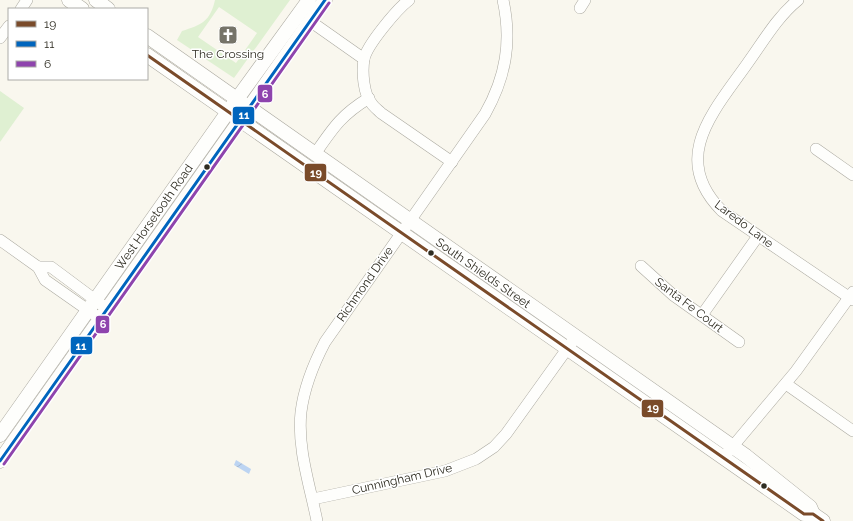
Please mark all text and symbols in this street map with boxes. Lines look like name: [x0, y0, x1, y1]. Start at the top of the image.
legend: [8, 8, 148, 80]
text: 19: [44, 17, 56, 31]
church icon: The Crossing: [217, 24, 239, 46]
text: 11: [44, 37, 54, 51]
place label: The Crossing: [192, 47, 264, 61]
text: 6: [44, 57, 51, 71]
line badge: 6: [257, 84, 273, 103]
text: 6: [262, 88, 269, 101]
line badge: 11: [232, 106, 255, 125]
text: 11: [239, 109, 250, 122]
street label: West Horsetooth Road: [112, 162, 196, 272]
unlabelled marker: [202, 162, 212, 172]
line badge: 19: [304, 163, 327, 182]
text: 19: [310, 167, 322, 180]
street label: Laredo Lane: [712, 197, 776, 251]
street label: South Shields Street: [433, 235, 533, 311]
street label: Richmond Drive: [334, 244, 396, 324]
unlabelled marker: [426, 248, 436, 258]
street label: Santa Fe Court: [652, 275, 726, 335]
line badge: 6: [95, 315, 110, 334]
text: 6: [100, 318, 107, 331]
line badge: 11: [70, 336, 93, 355]
text: 11: [76, 340, 87, 353]
line badge: 19: [641, 399, 664, 418]
text: 19: [647, 402, 659, 415]
street label: Cunningham Drive: [350, 461, 454, 497]
unlabelled marker: [759, 481, 769, 491]

